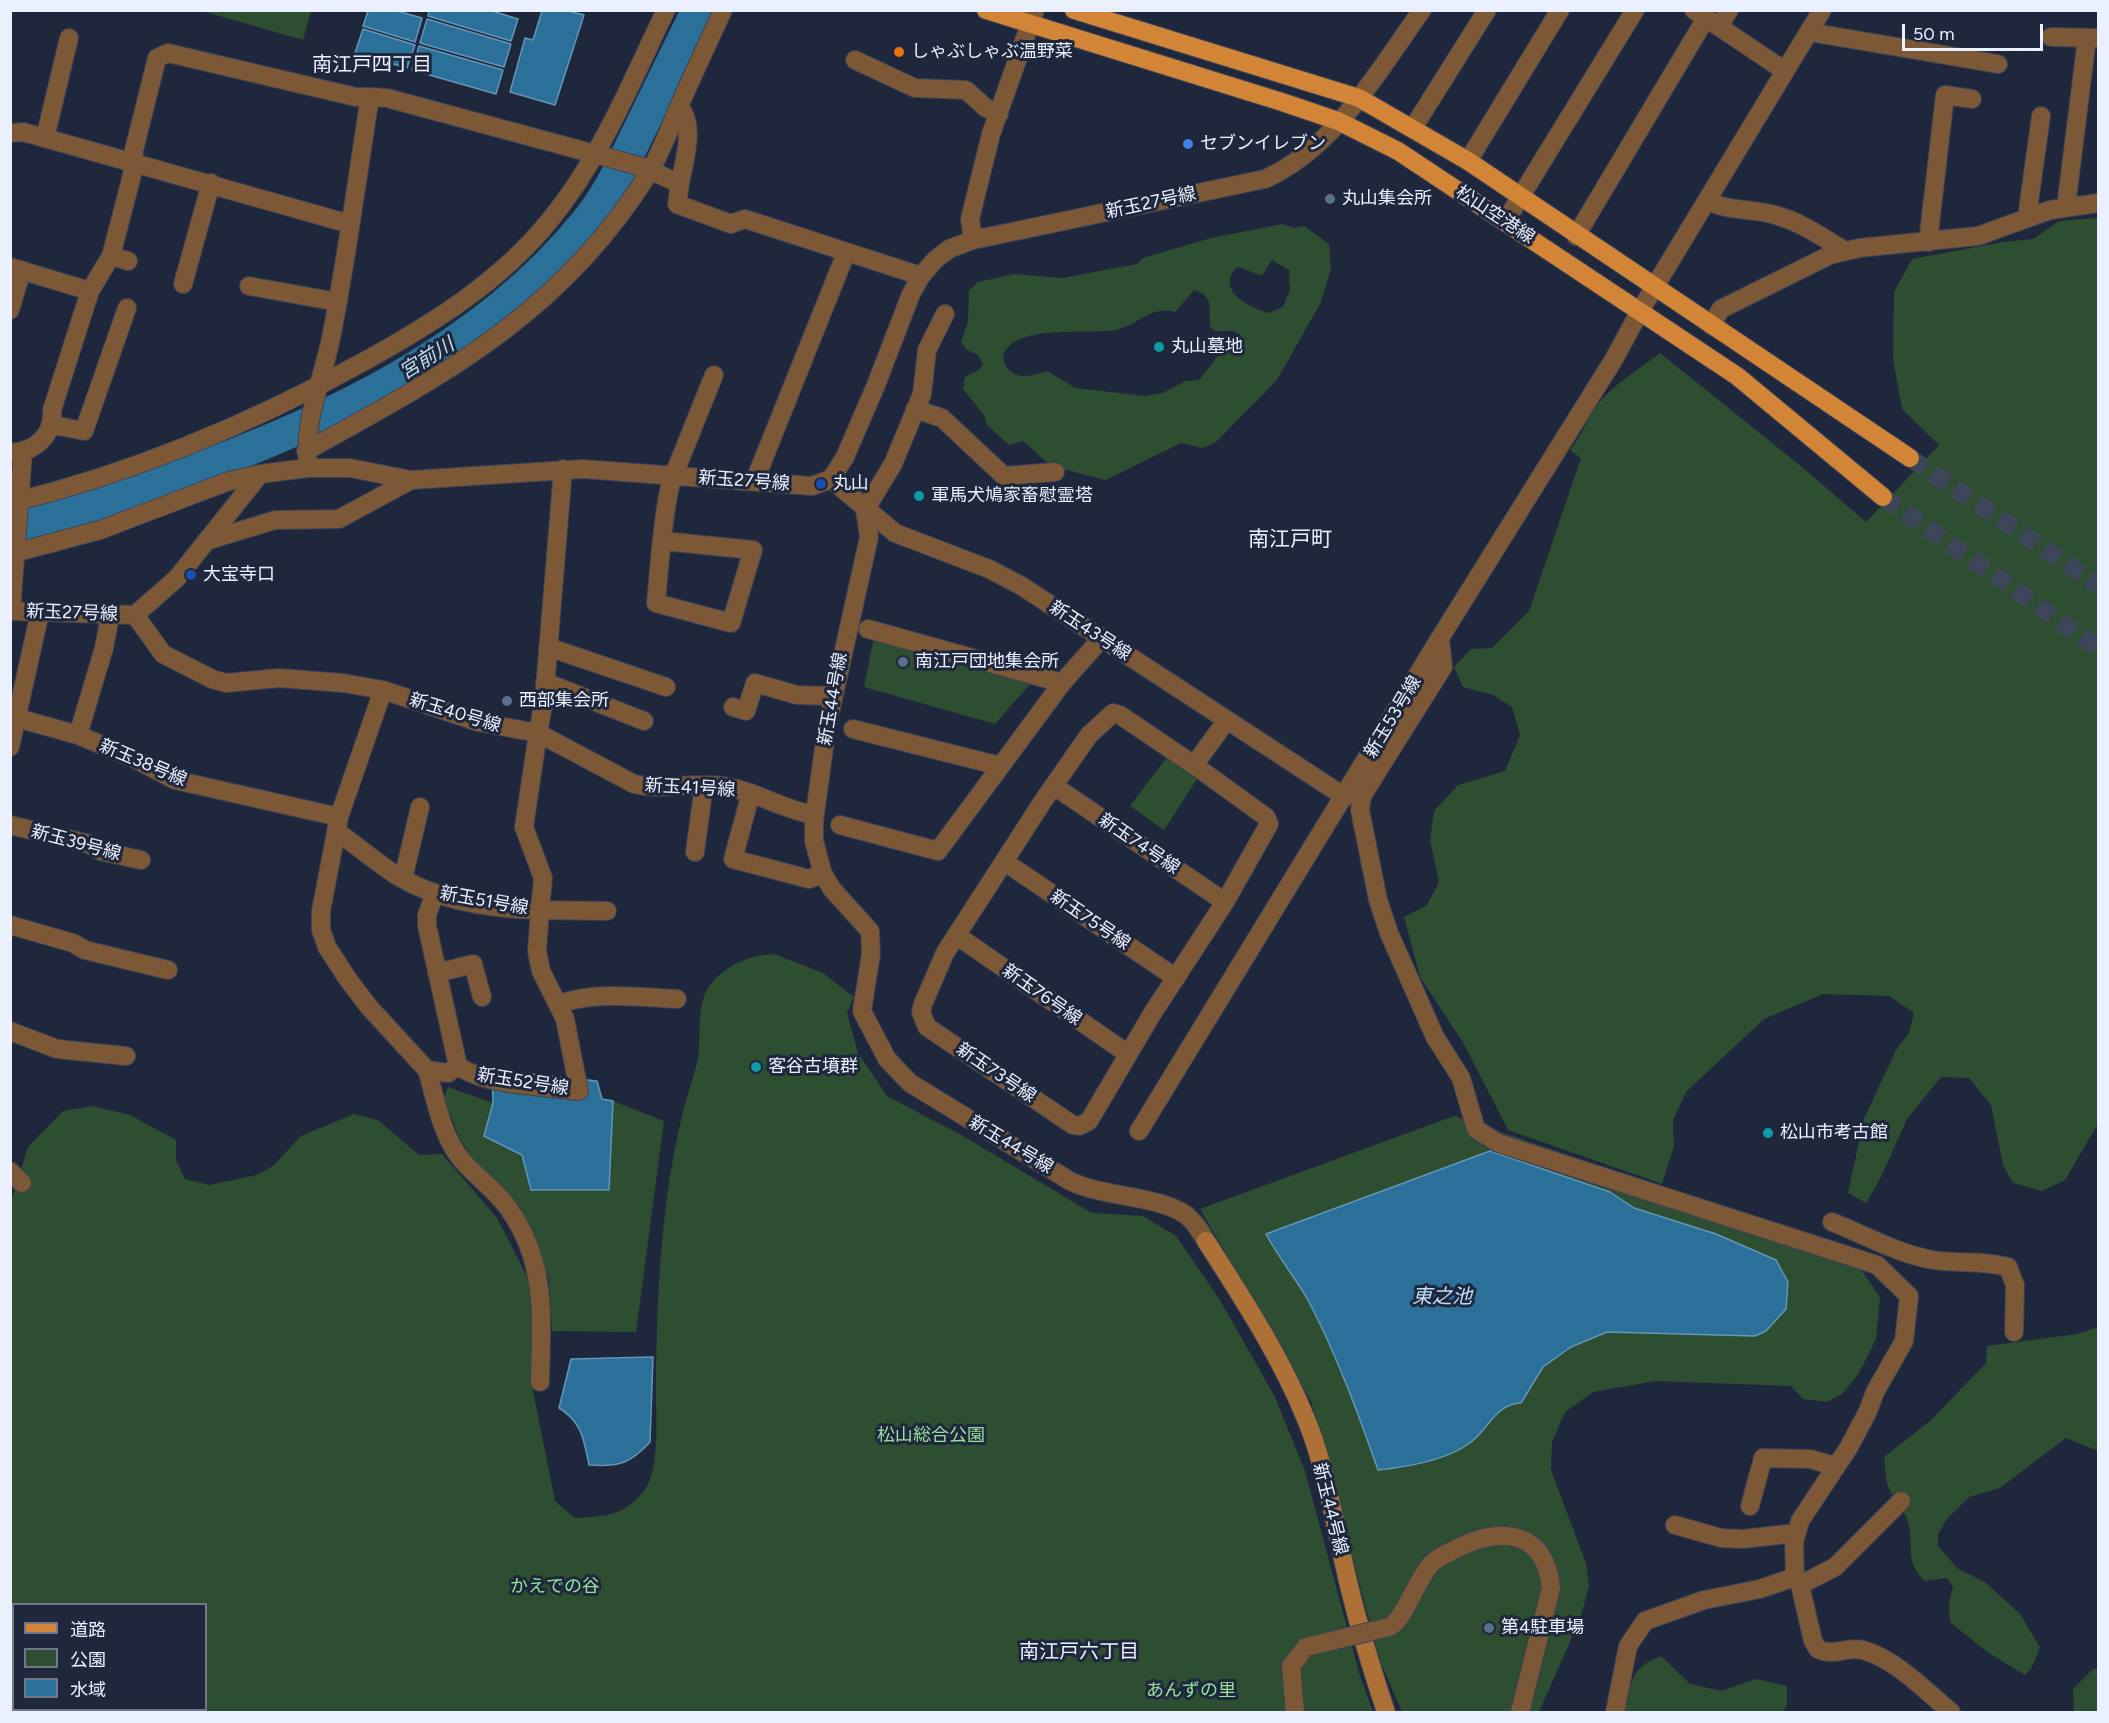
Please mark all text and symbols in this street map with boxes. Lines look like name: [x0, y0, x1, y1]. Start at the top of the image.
scale bar: [1905, 12, 2046, 50]
text: 50 m: [1913, 23, 1955, 45]
place label: しゃぶしゃぶ温野菜: [911, 41, 1073, 63]
marker: しゃぶしゃぶ温野菜: [892, 45, 906, 59]
district label: 南江戸四丁目: [312, 53, 432, 77]
place label: セブンイレブン: [1200, 133, 1326, 155]
marker: セブンイレブン: [1181, 137, 1195, 151]
street label: 松山空港線: [1451, 181, 1539, 249]
street label: 新玉27号線: [1104, 183, 1198, 223]
place label: 丸山集会所: [1342, 188, 1432, 210]
marker: 丸山集会所: [1323, 192, 1337, 206]
water label: 宮前川: [395, 333, 459, 385]
place label: 丸山墓地: [1171, 336, 1243, 358]
marker: 丸山墓地: [1152, 340, 1166, 354]
street label: 新玉27号線: [697, 467, 791, 495]
place label: 丸山: [833, 473, 869, 495]
marker: 丸山: [814, 477, 828, 491]
place label: 軍馬犬鳩家畜慰霊塔: [931, 485, 1093, 507]
marker: 軍馬犬鳩家畜慰霊塔: [912, 489, 926, 503]
district label: 南江戸町: [1248, 527, 1332, 553]
place label: 大宝寺口: [203, 564, 275, 586]
marker: 大宝寺口: [184, 568, 198, 582]
street label: 新玉43号線: [1045, 597, 1135, 665]
street label: 新玉27号線: [26, 601, 118, 625]
street label: 新玉44号線: [814, 651, 852, 747]
place label: 南江戸団地集会所: [915, 651, 1059, 673]
marker: 南江戸団地集会所: [896, 655, 910, 669]
street label: 新玉53号線: [1360, 672, 1426, 762]
street label: 新玉40号線: [407, 689, 503, 737]
place label: 西部集会所: [519, 690, 609, 712]
marker: 西部集会所: [500, 694, 514, 708]
street label: 新玉38号線: [96, 735, 190, 791]
street label: 新玉41号線: [644, 775, 736, 801]
street label: 新玉74号線: [1094, 809, 1184, 879]
street label: 新玉39号線: [29, 821, 123, 865]
street label: 新玉51号線: [438, 883, 530, 919]
street label: 新玉75号線: [1046, 885, 1134, 955]
street label: 新玉76号線: [998, 960, 1086, 1030]
street label: 新玉73号線: [952, 1038, 1040, 1108]
place label: 客谷古墳群: [768, 1056, 858, 1078]
marker: 客谷古墳群: [749, 1060, 763, 1074]
street label: 新玉52号線: [476, 1064, 570, 1100]
street label: 新玉44号線: [965, 1111, 1057, 1179]
place label: 松山市考古館: [1780, 1122, 1888, 1144]
marker: 松山市考古館: [1761, 1126, 1775, 1140]
water label: 東之池: [1412, 1285, 1472, 1309]
park label: 松山総合公園: [877, 1425, 985, 1447]
street label: 新玉44号線: [1308, 1461, 1352, 1557]
park label: かえでの谷: [510, 1576, 600, 1598]
legend: [12, 1603, 207, 1711]
place label: 第4駐車場: [1501, 1617, 1584, 1639]
text: 道路: [70, 1619, 106, 1641]
marker: 第4駐車場: [1482, 1621, 1496, 1635]
district label: 南江戸六丁目: [1019, 1640, 1139, 1664]
text: 公園: [70, 1649, 106, 1671]
text: 水域: [70, 1679, 106, 1701]
park label: あんずの里: [1146, 1680, 1236, 1702]

